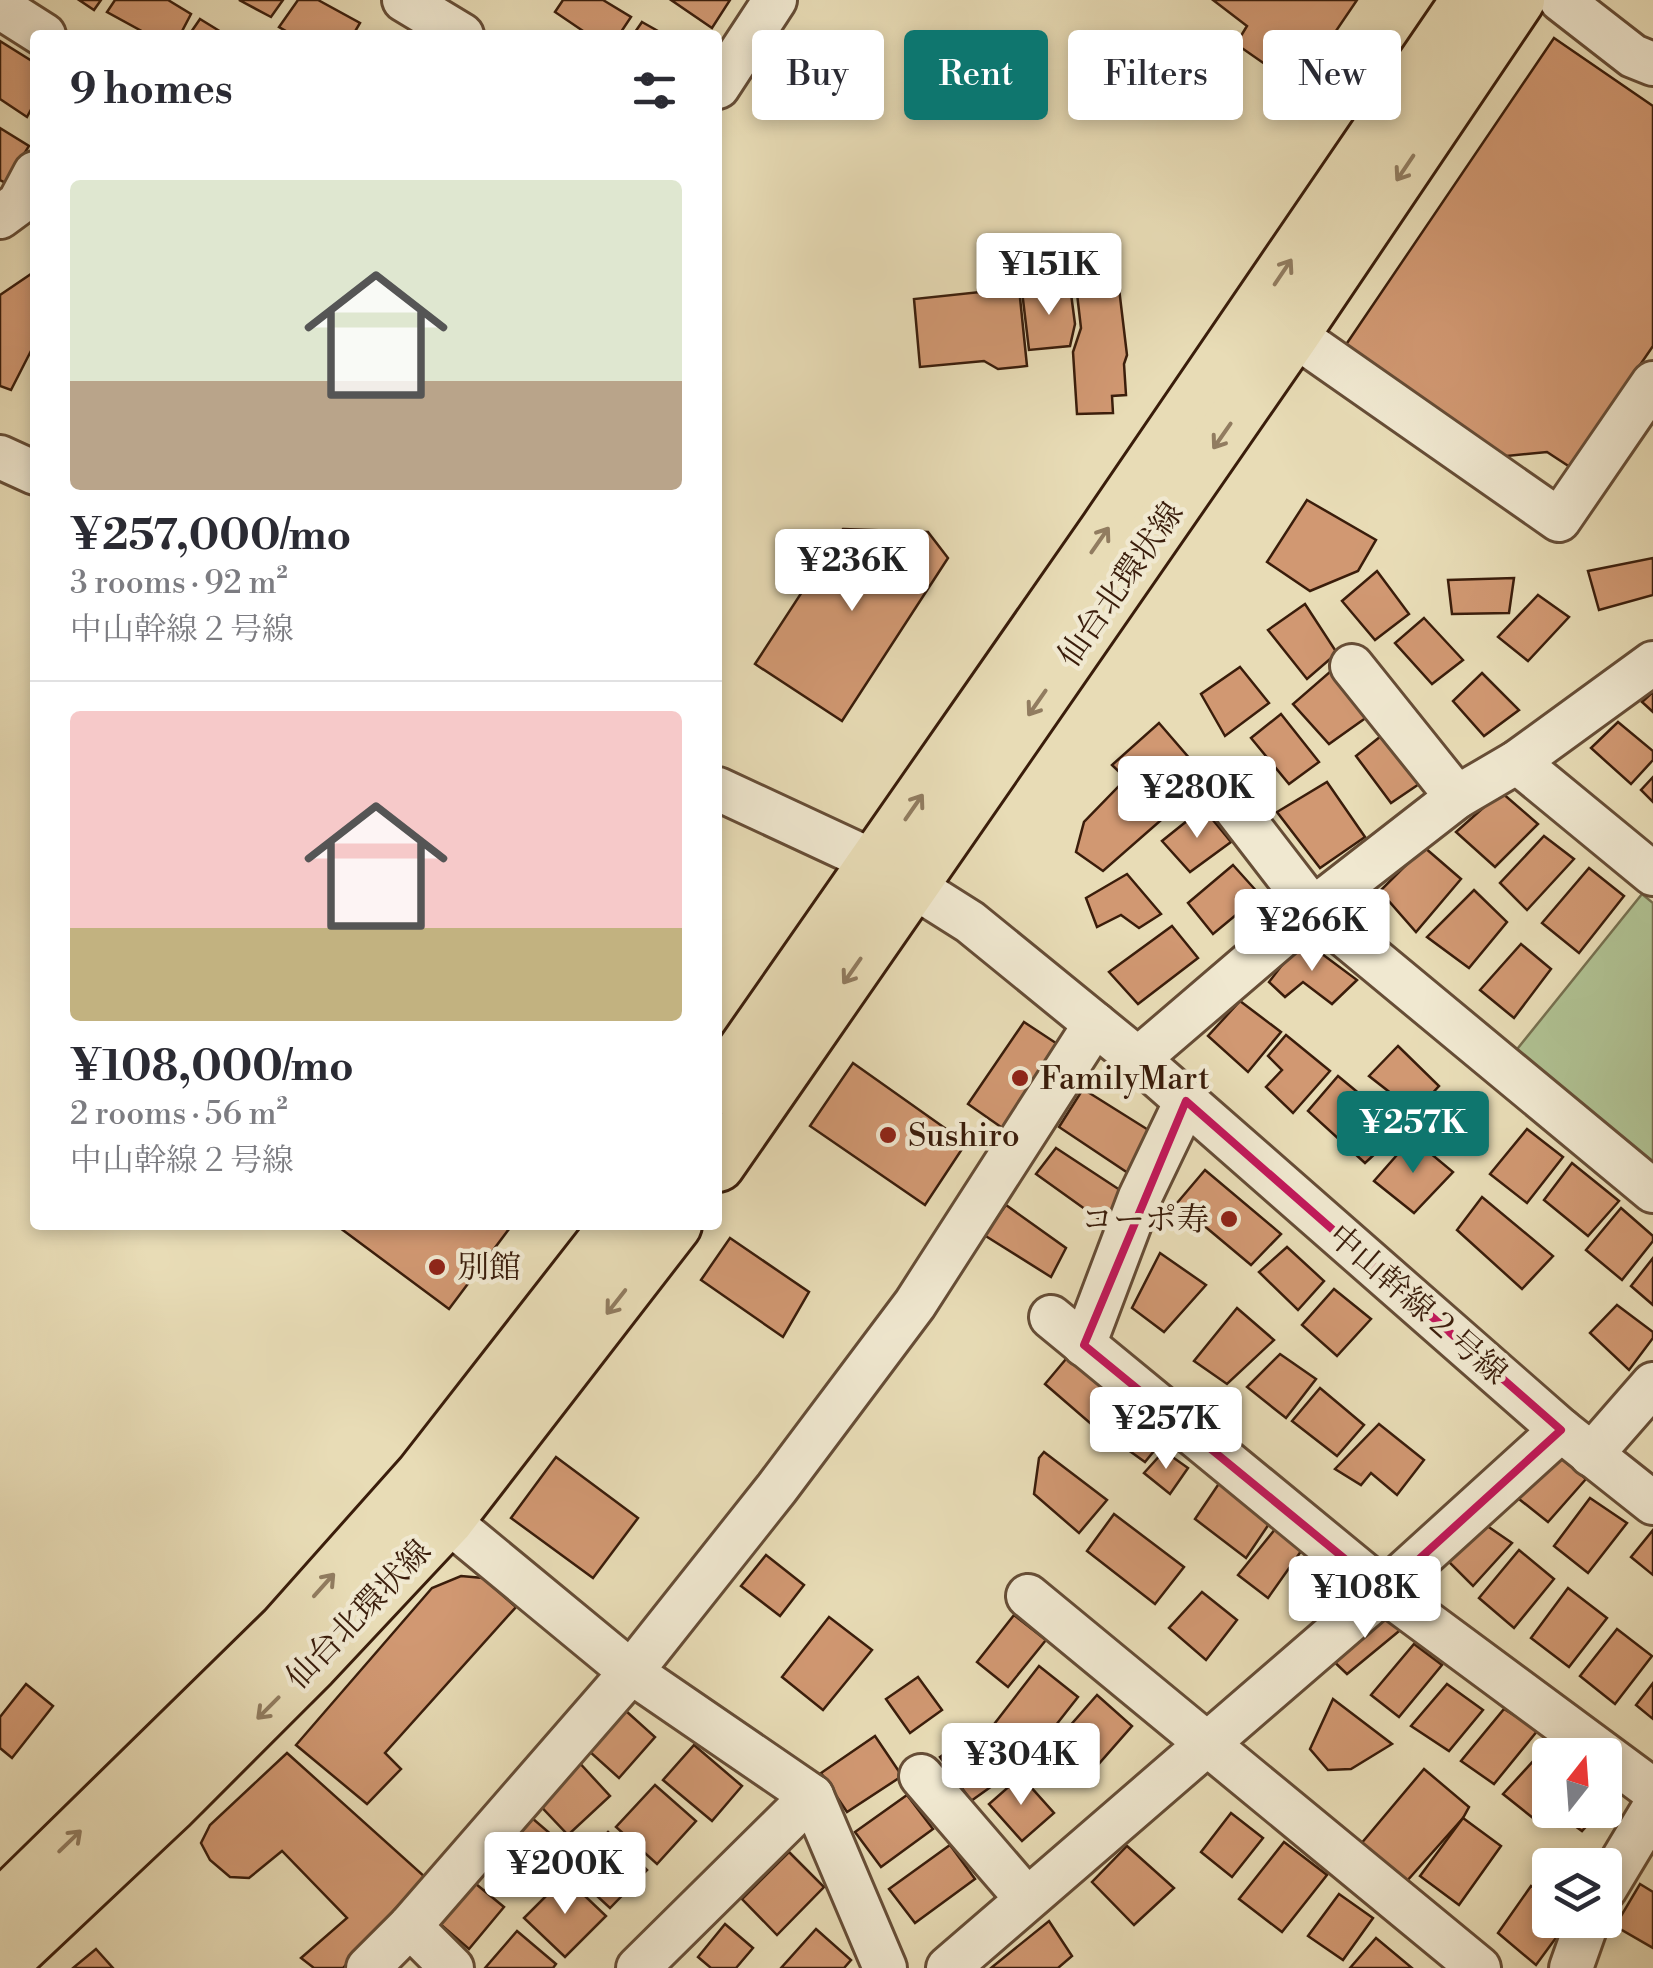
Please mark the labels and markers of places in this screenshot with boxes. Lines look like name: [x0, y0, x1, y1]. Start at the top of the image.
pin: ¥151K: [979, 233, 1119, 318]
pin: ¥236K: [782, 529, 922, 614]
pin: ¥280K: [1127, 756, 1267, 841]
pin: ¥266K: [1242, 889, 1382, 974]
place label: FamilyMart: [1040, 1059, 1209, 1099]
marker: FamilyMart: [1009, 1067, 1031, 1089]
pin: ¥257K: [1343, 1091, 1483, 1176]
place label: Sushiro: [908, 1116, 1020, 1156]
marker: Sushiro: [877, 1124, 899, 1146]
place label: コーポ寿: [1081, 1200, 1209, 1240]
marker: コーポ寿: [1218, 1208, 1240, 1230]
place label: 別館: [457, 1248, 521, 1288]
marker: 別館: [426, 1256, 448, 1278]
pin: ¥257K: [1096, 1387, 1236, 1472]
pin: ¥108K: [1295, 1556, 1435, 1641]
pin: ¥304K: [951, 1723, 1091, 1808]
pin: ¥200K: [495, 1832, 635, 1917]

